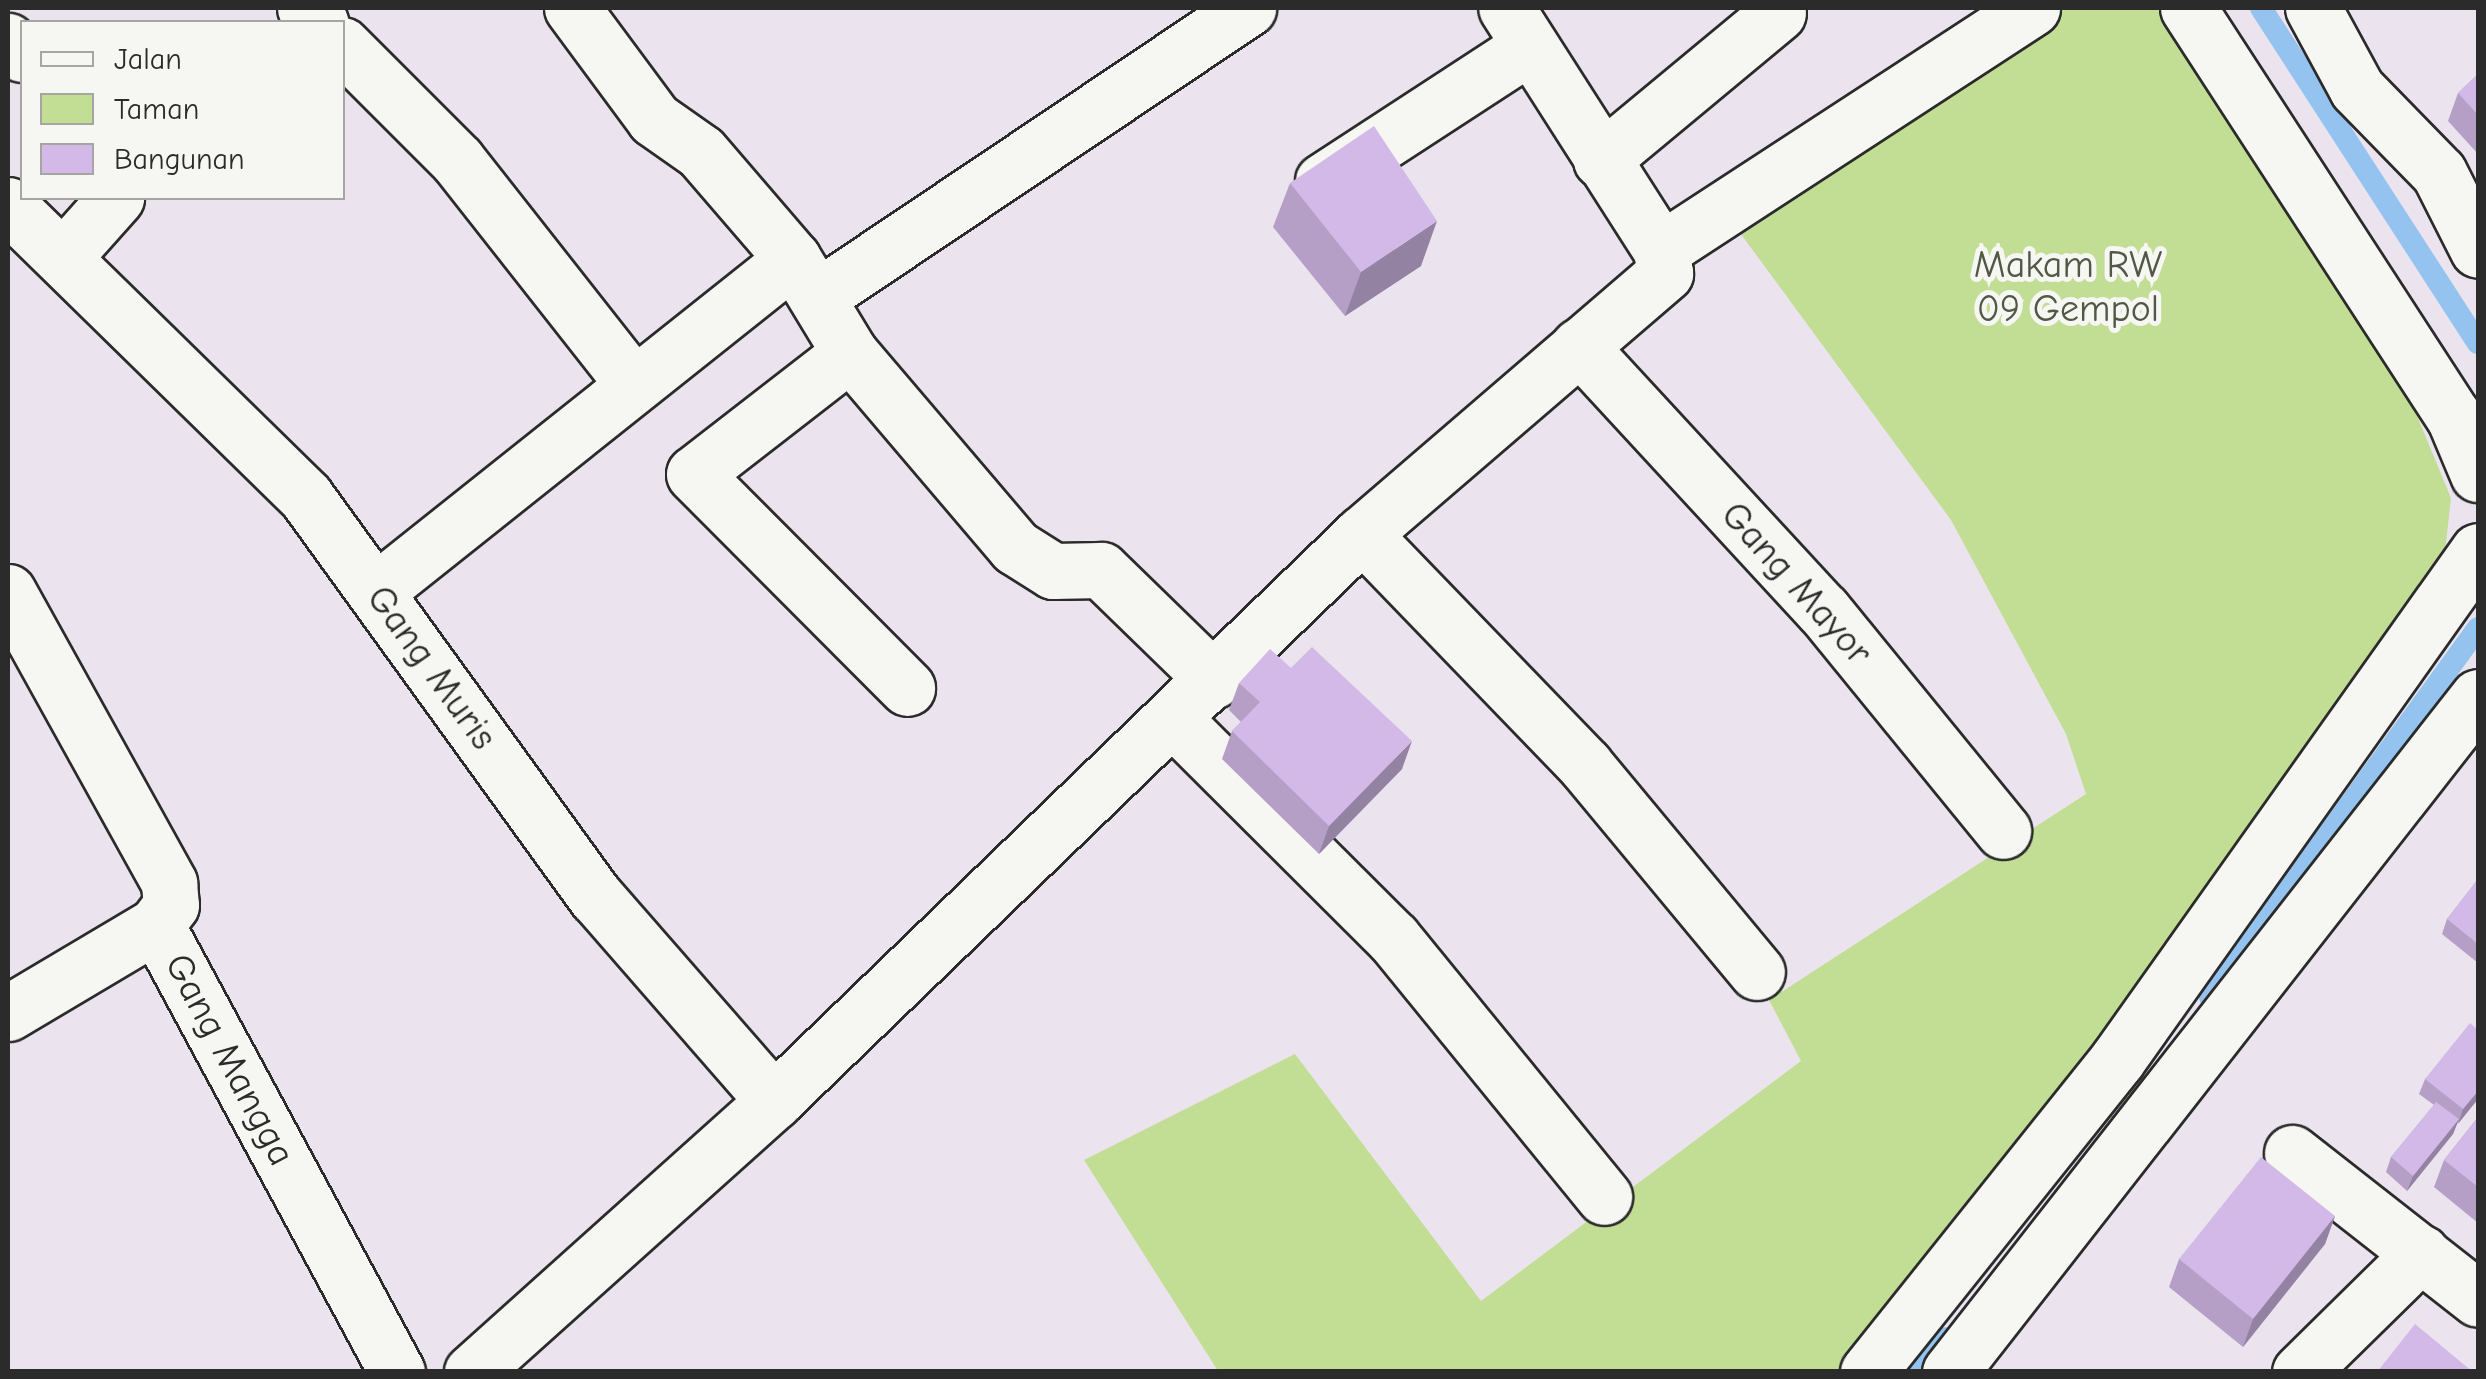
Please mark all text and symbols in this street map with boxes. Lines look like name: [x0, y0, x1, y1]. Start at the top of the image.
legend: [20, 20, 345, 200]
text: Jalan: [114, 42, 182, 77]
text: Taman: [114, 92, 199, 127]
text: Bangunan: [114, 142, 245, 177]
park label: Makam RW 09 Gempol: [1974, 243, 2162, 332]
street label: Gang Mayor: [1711, 493, 1881, 675]
street label: Gang Muris: [356, 577, 506, 759]
street label: Gang Mangga: [154, 946, 304, 1174]

